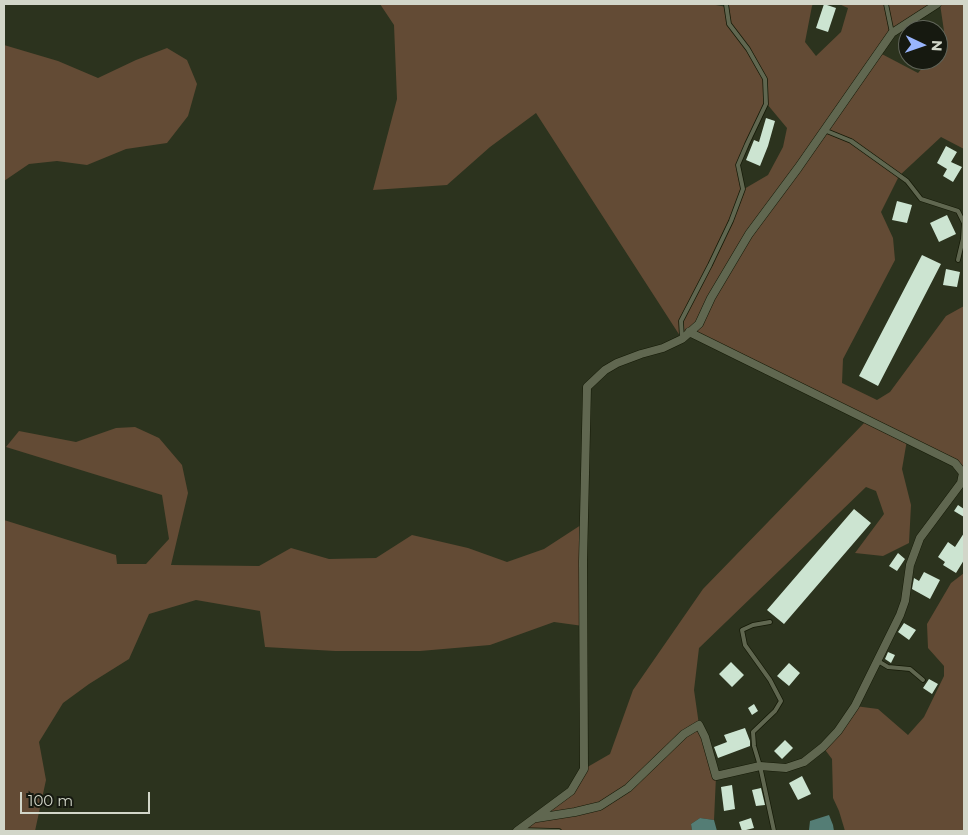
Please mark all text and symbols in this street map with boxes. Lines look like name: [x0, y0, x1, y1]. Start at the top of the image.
north arrow: [898, 20, 948, 70]
text: N: [928, 40, 946, 52]
scale bar: [22, 782, 152, 814]
text: 100 m: [28, 791, 73, 810]

